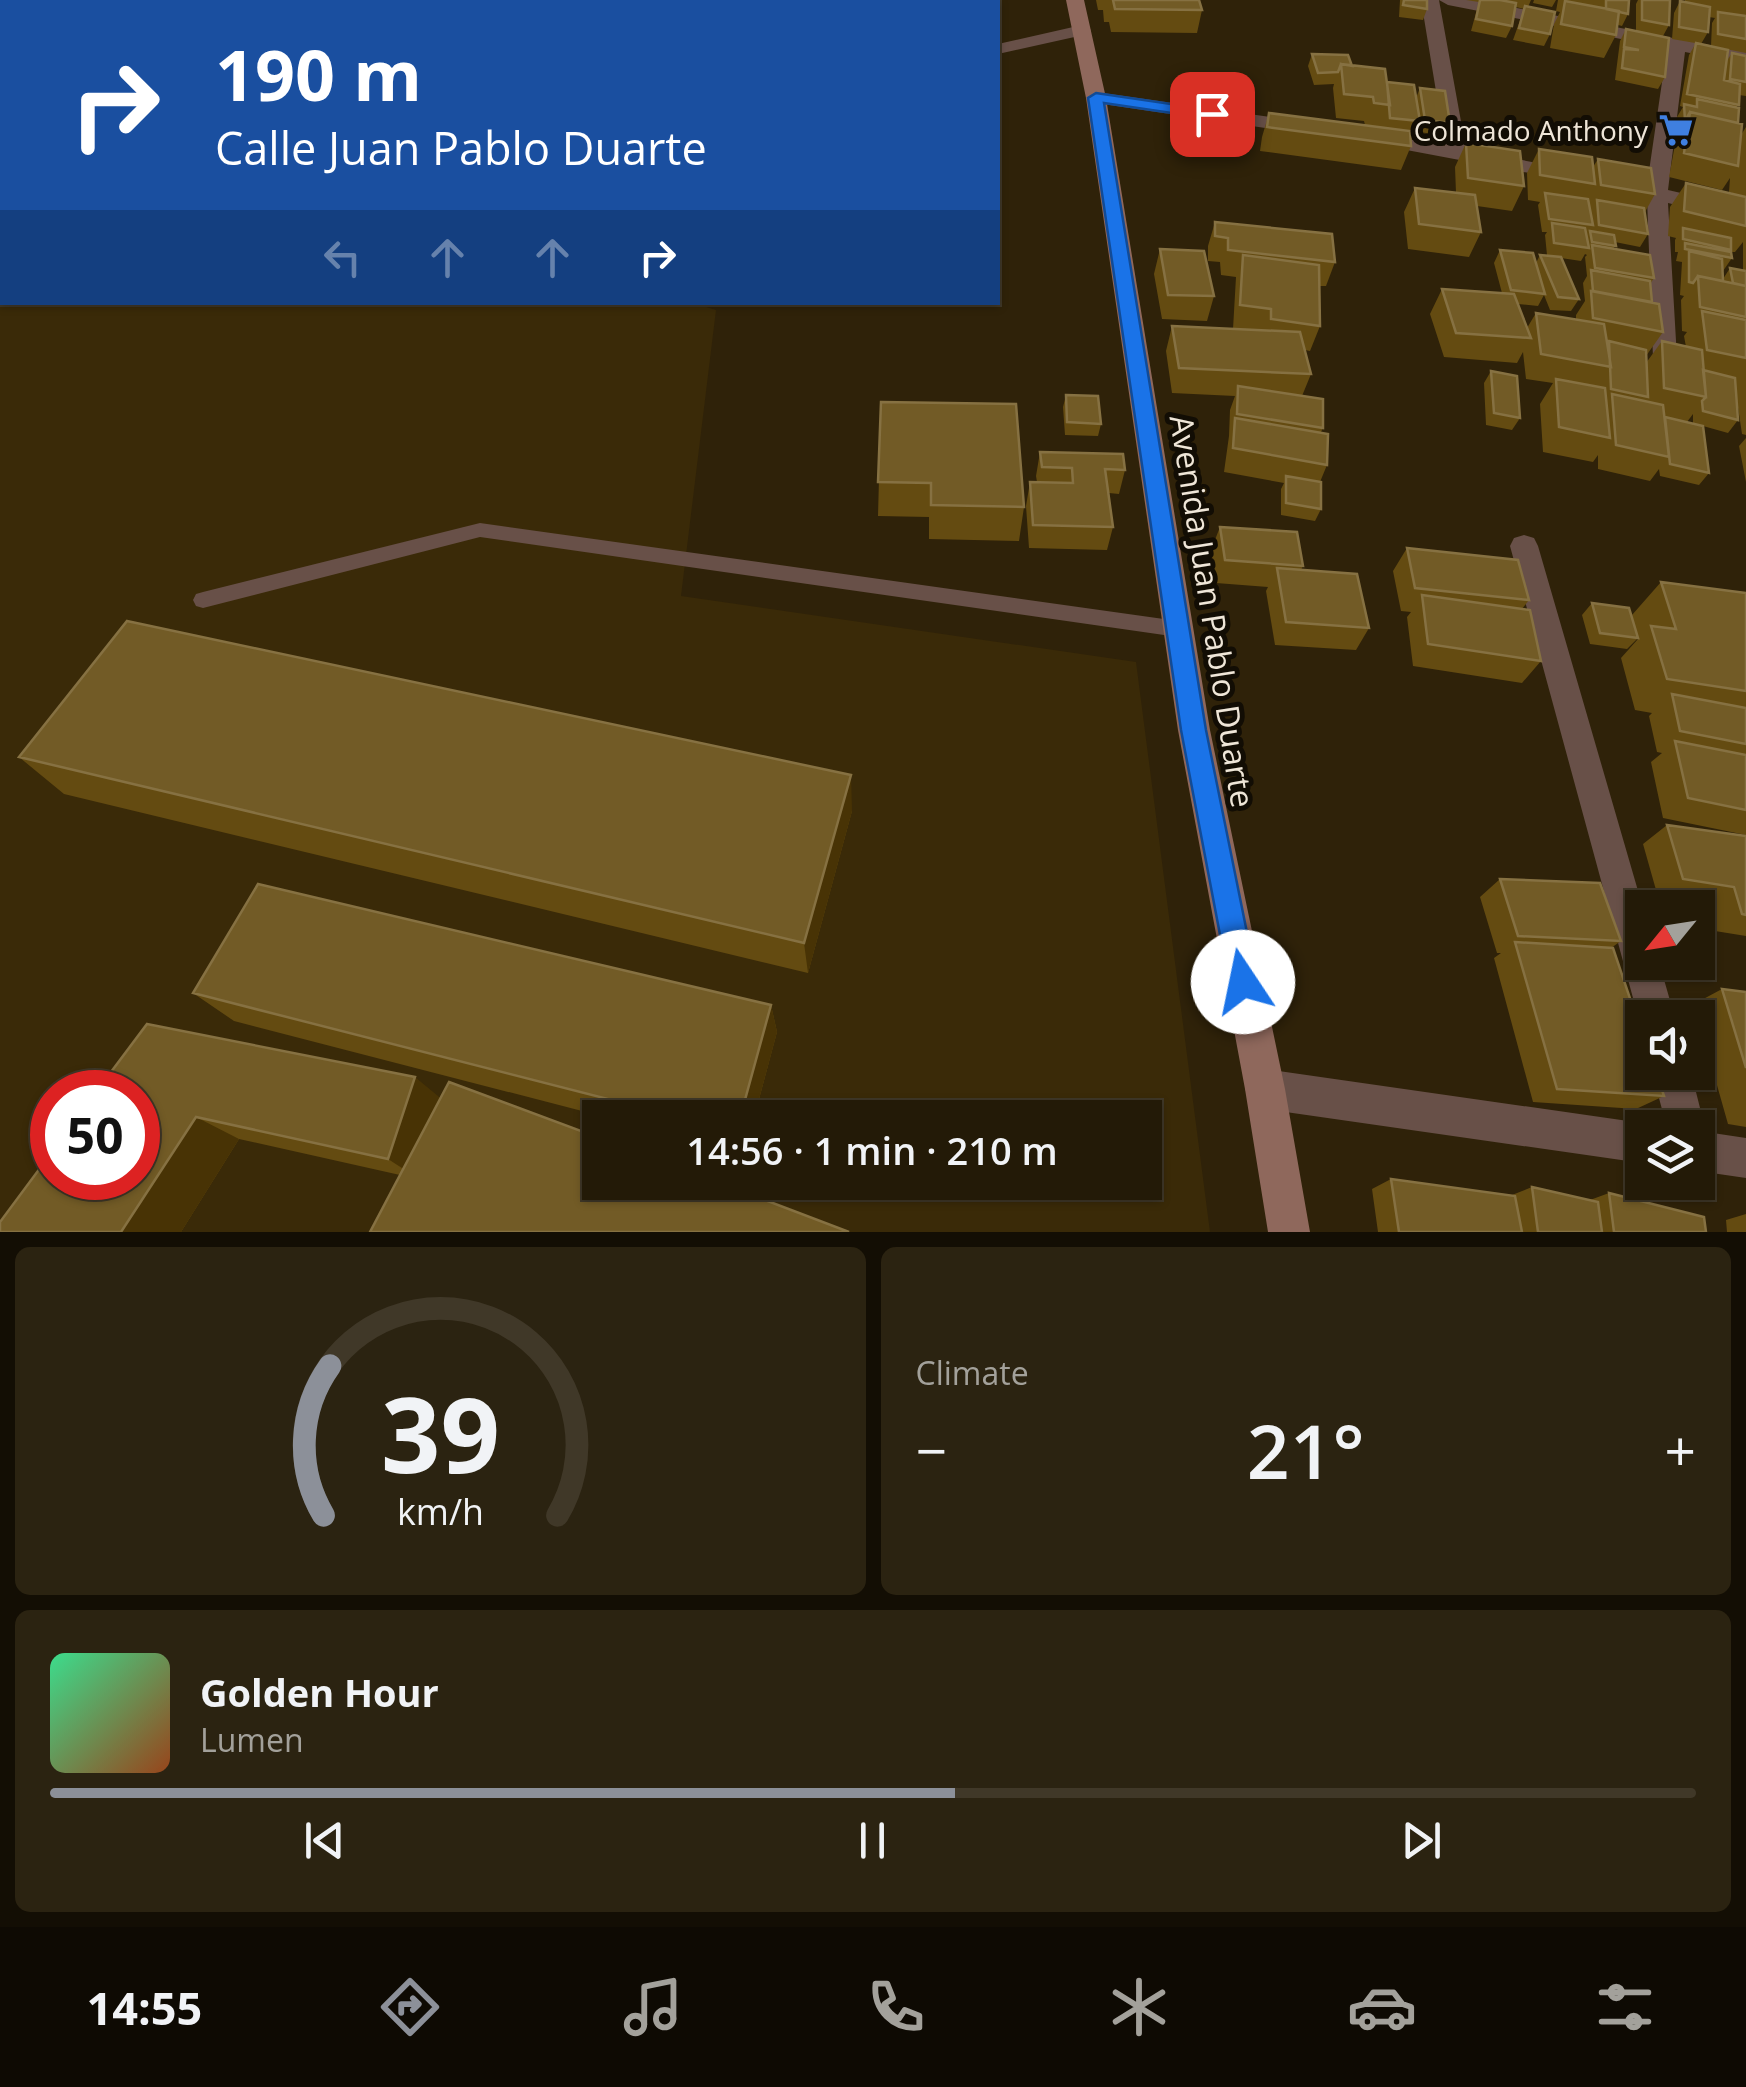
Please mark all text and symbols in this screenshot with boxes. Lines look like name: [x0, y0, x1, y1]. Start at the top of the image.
text: 190 m: [215, 26, 422, 122]
icon: right: [50, 40, 180, 170]
pin: [1170, 72, 1255, 157]
icon: arrive: [1185, 87, 1240, 142]
place label: Colmado Anthony: [1414, 111, 1649, 149]
supermarket icon: Colmado Anthony: [1657, 111, 1695, 149]
text: Calle Juan Pablo Duarte: [215, 117, 707, 178]
icon: left: [315, 230, 370, 285]
icon: ahead: [420, 230, 475, 285]
icon: ahead: [525, 230, 580, 285]
icon: right: [630, 230, 685, 285]
street label: Avenida Juan Pablo Duarte: [1161, 412, 1265, 810]
north arrow: [1625, 890, 1715, 980]
map controls: [1625, 890, 1715, 1200]
position arrow: [1191, 930, 1295, 1034]
button: sound: [1625, 1000, 1715, 1090]
speed limit sign: 50: [30, 1070, 160, 1200]
button: layers: [1625, 1110, 1715, 1200]
text: 14:56 · 1 min · 210 m: [686, 1124, 1058, 1176]
text: Climate: [916, 1351, 1029, 1394]
text: 39: [381, 1362, 500, 1503]
text: 21°: [1247, 1399, 1365, 1501]
text: −: [916, 1412, 947, 1487]
text: +: [1665, 1412, 1696, 1487]
text: km/h: [397, 1487, 484, 1535]
text: Golden Hour: [200, 1666, 439, 1718]
text: Lumen: [200, 1718, 304, 1761]
icon: previous: [297, 1813, 352, 1868]
icon: pause: [845, 1813, 900, 1868]
icon: next: [1394, 1813, 1449, 1868]
icon: directions: [375, 1972, 445, 2042]
icon: music: [618, 1972, 688, 2042]
icon: phone: [861, 1972, 931, 2042]
icon: climate: [1104, 1972, 1174, 2042]
icon: car: [1347, 1972, 1417, 2042]
icon: filters: [1590, 1972, 1660, 2042]
text: 14:55: [86, 1977, 202, 2038]

